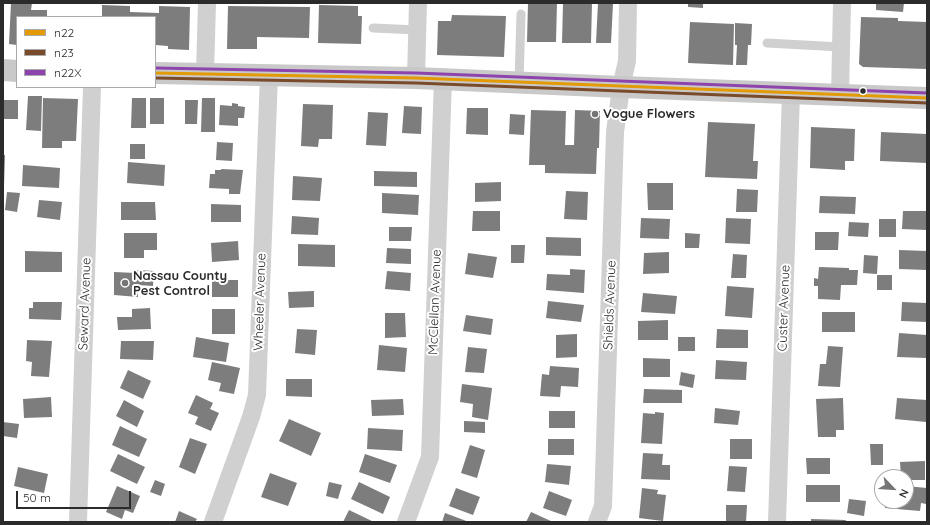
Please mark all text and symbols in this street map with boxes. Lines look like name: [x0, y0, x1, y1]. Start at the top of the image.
legend: [16, 16, 156, 88]
text: n22: [54, 25, 74, 40]
text: n23: [54, 45, 74, 60]
text: n22X: [54, 65, 82, 80]
unlabelled marker: [858, 86, 868, 96]
place label: Vogue Flowers: [603, 106, 695, 122]
marker: Vogue Flowers: [590, 109, 600, 119]
street label: McClellan Avenue: [425, 249, 445, 355]
street label: Wheeler Avenue: [250, 253, 270, 351]
street label: Seward Avenue: [76, 257, 94, 351]
street label: Shields Avenue: [601, 260, 619, 350]
street label: Custer Avenue: [775, 264, 793, 352]
place label: Nassau County Pest Control: [133, 268, 227, 299]
marker: Nassau County Pest Control: [120, 278, 130, 288]
north arrow: [874, 469, 914, 509]
scale bar: [18, 483, 133, 509]
text: N: [896, 487, 912, 500]
text: 50 m: [23, 490, 51, 505]

